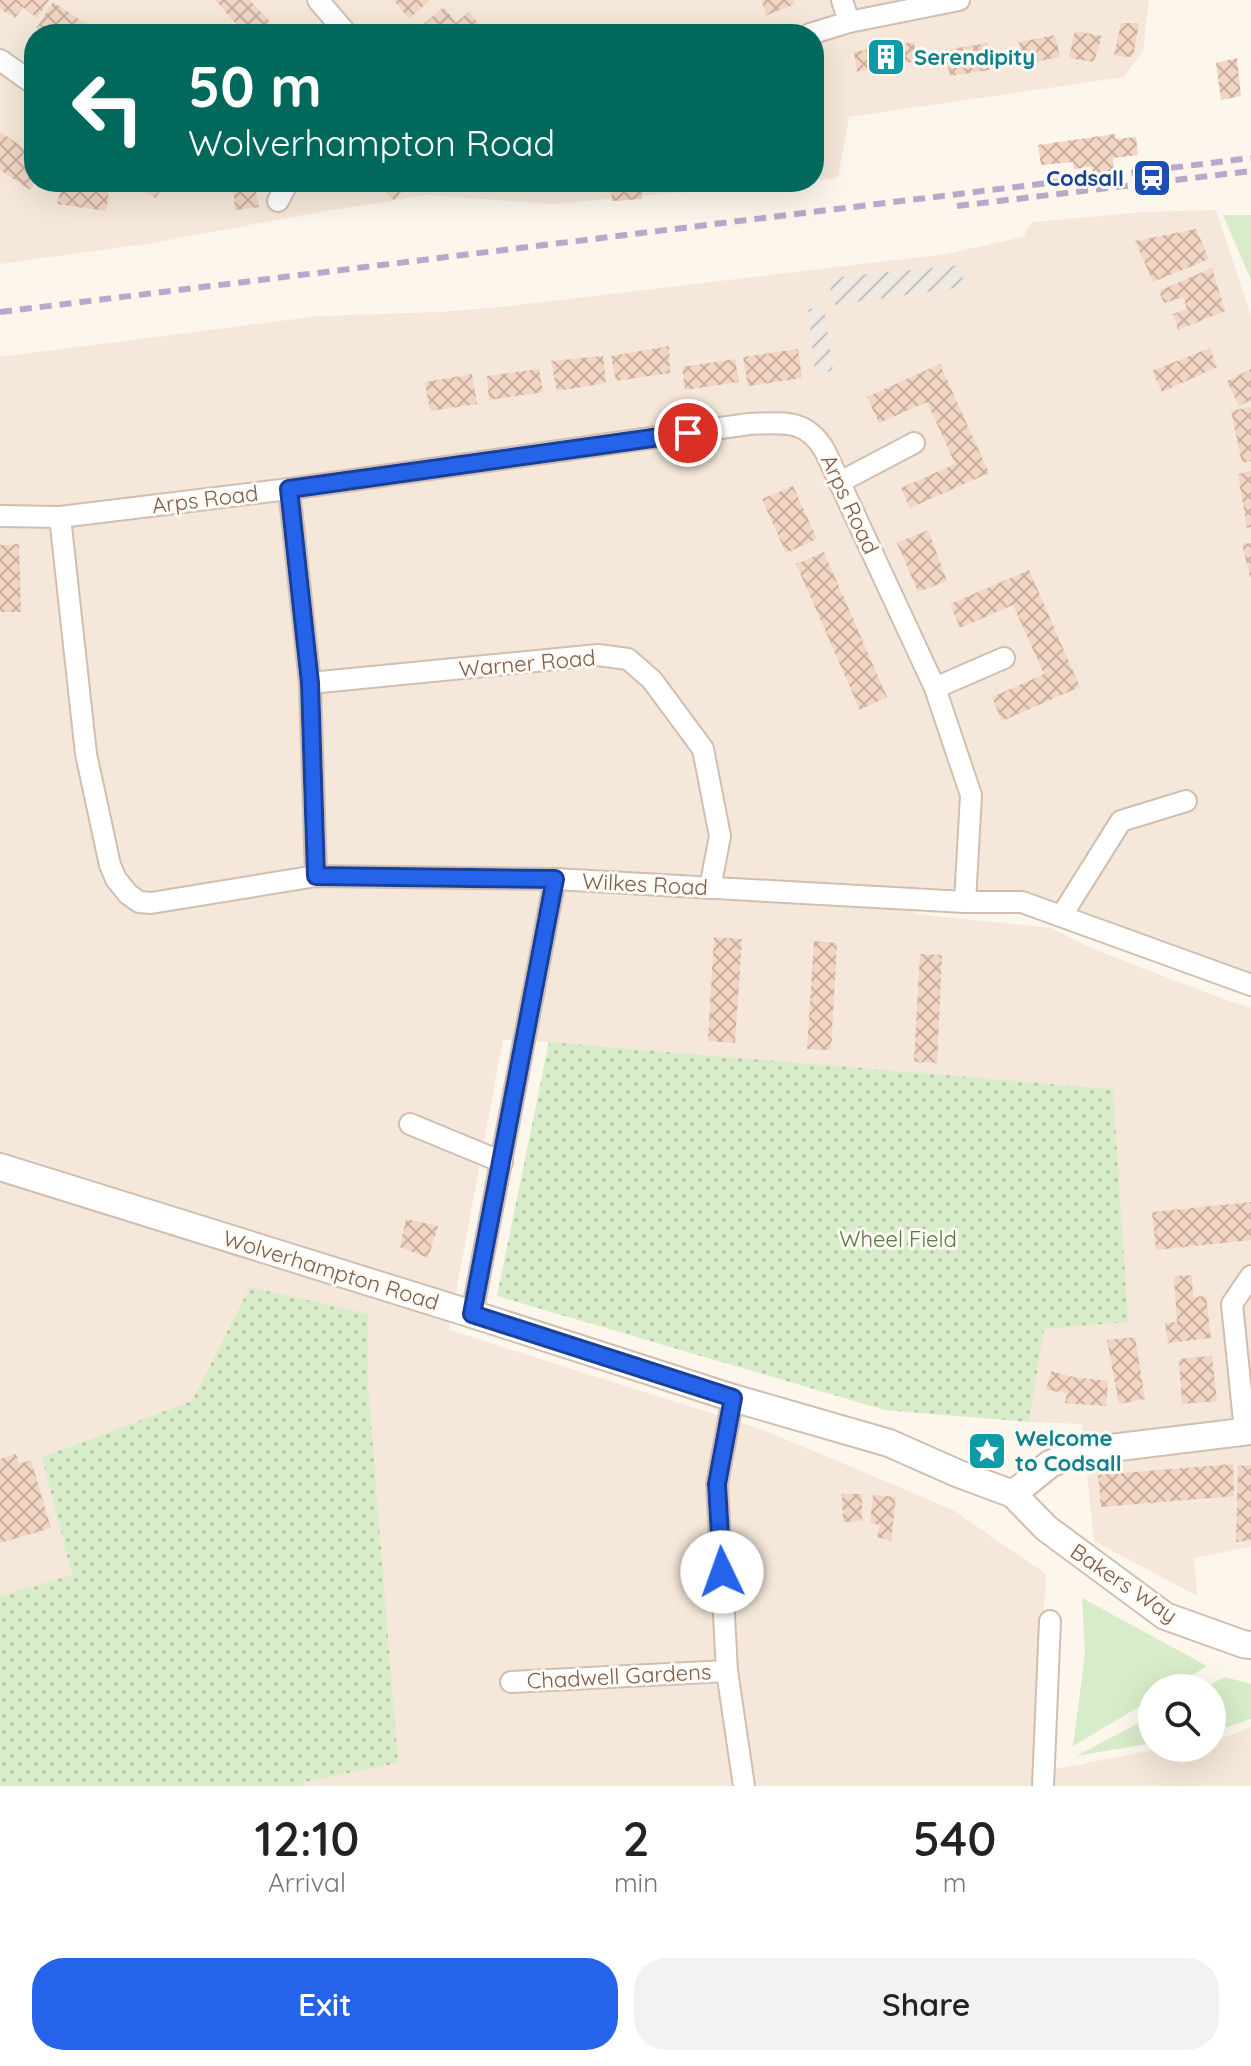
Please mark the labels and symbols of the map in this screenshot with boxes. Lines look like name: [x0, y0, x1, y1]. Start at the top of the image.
building icon: Serendipity: [865, 36, 907, 78]
place label: Serendipity: [914, 43, 1035, 71]
station icon: Codsall: [1131, 157, 1173, 199]
place label: Codsall: [1046, 164, 1124, 192]
pin: [654, 399, 722, 467]
street label: Arps Road: [815, 450, 885, 558]
street label: Arps Road: [150, 479, 260, 519]
street label: Warner Road: [458, 643, 596, 683]
street label: Wilkes Road: [582, 867, 708, 901]
street label: Wolverhampton Road: [220, 1224, 442, 1316]
park label: Wheel Field: [839, 1225, 957, 1253]
place label: Welcome to Codsall: [1015, 1424, 1122, 1477]
place icon: Welcome to Codsall: [966, 1430, 1008, 1472]
position arrow: [680, 1530, 764, 1614]
street label: Bakers Way: [1065, 1537, 1183, 1629]
street label: Chadwell Gardens: [526, 1657, 712, 1695]

